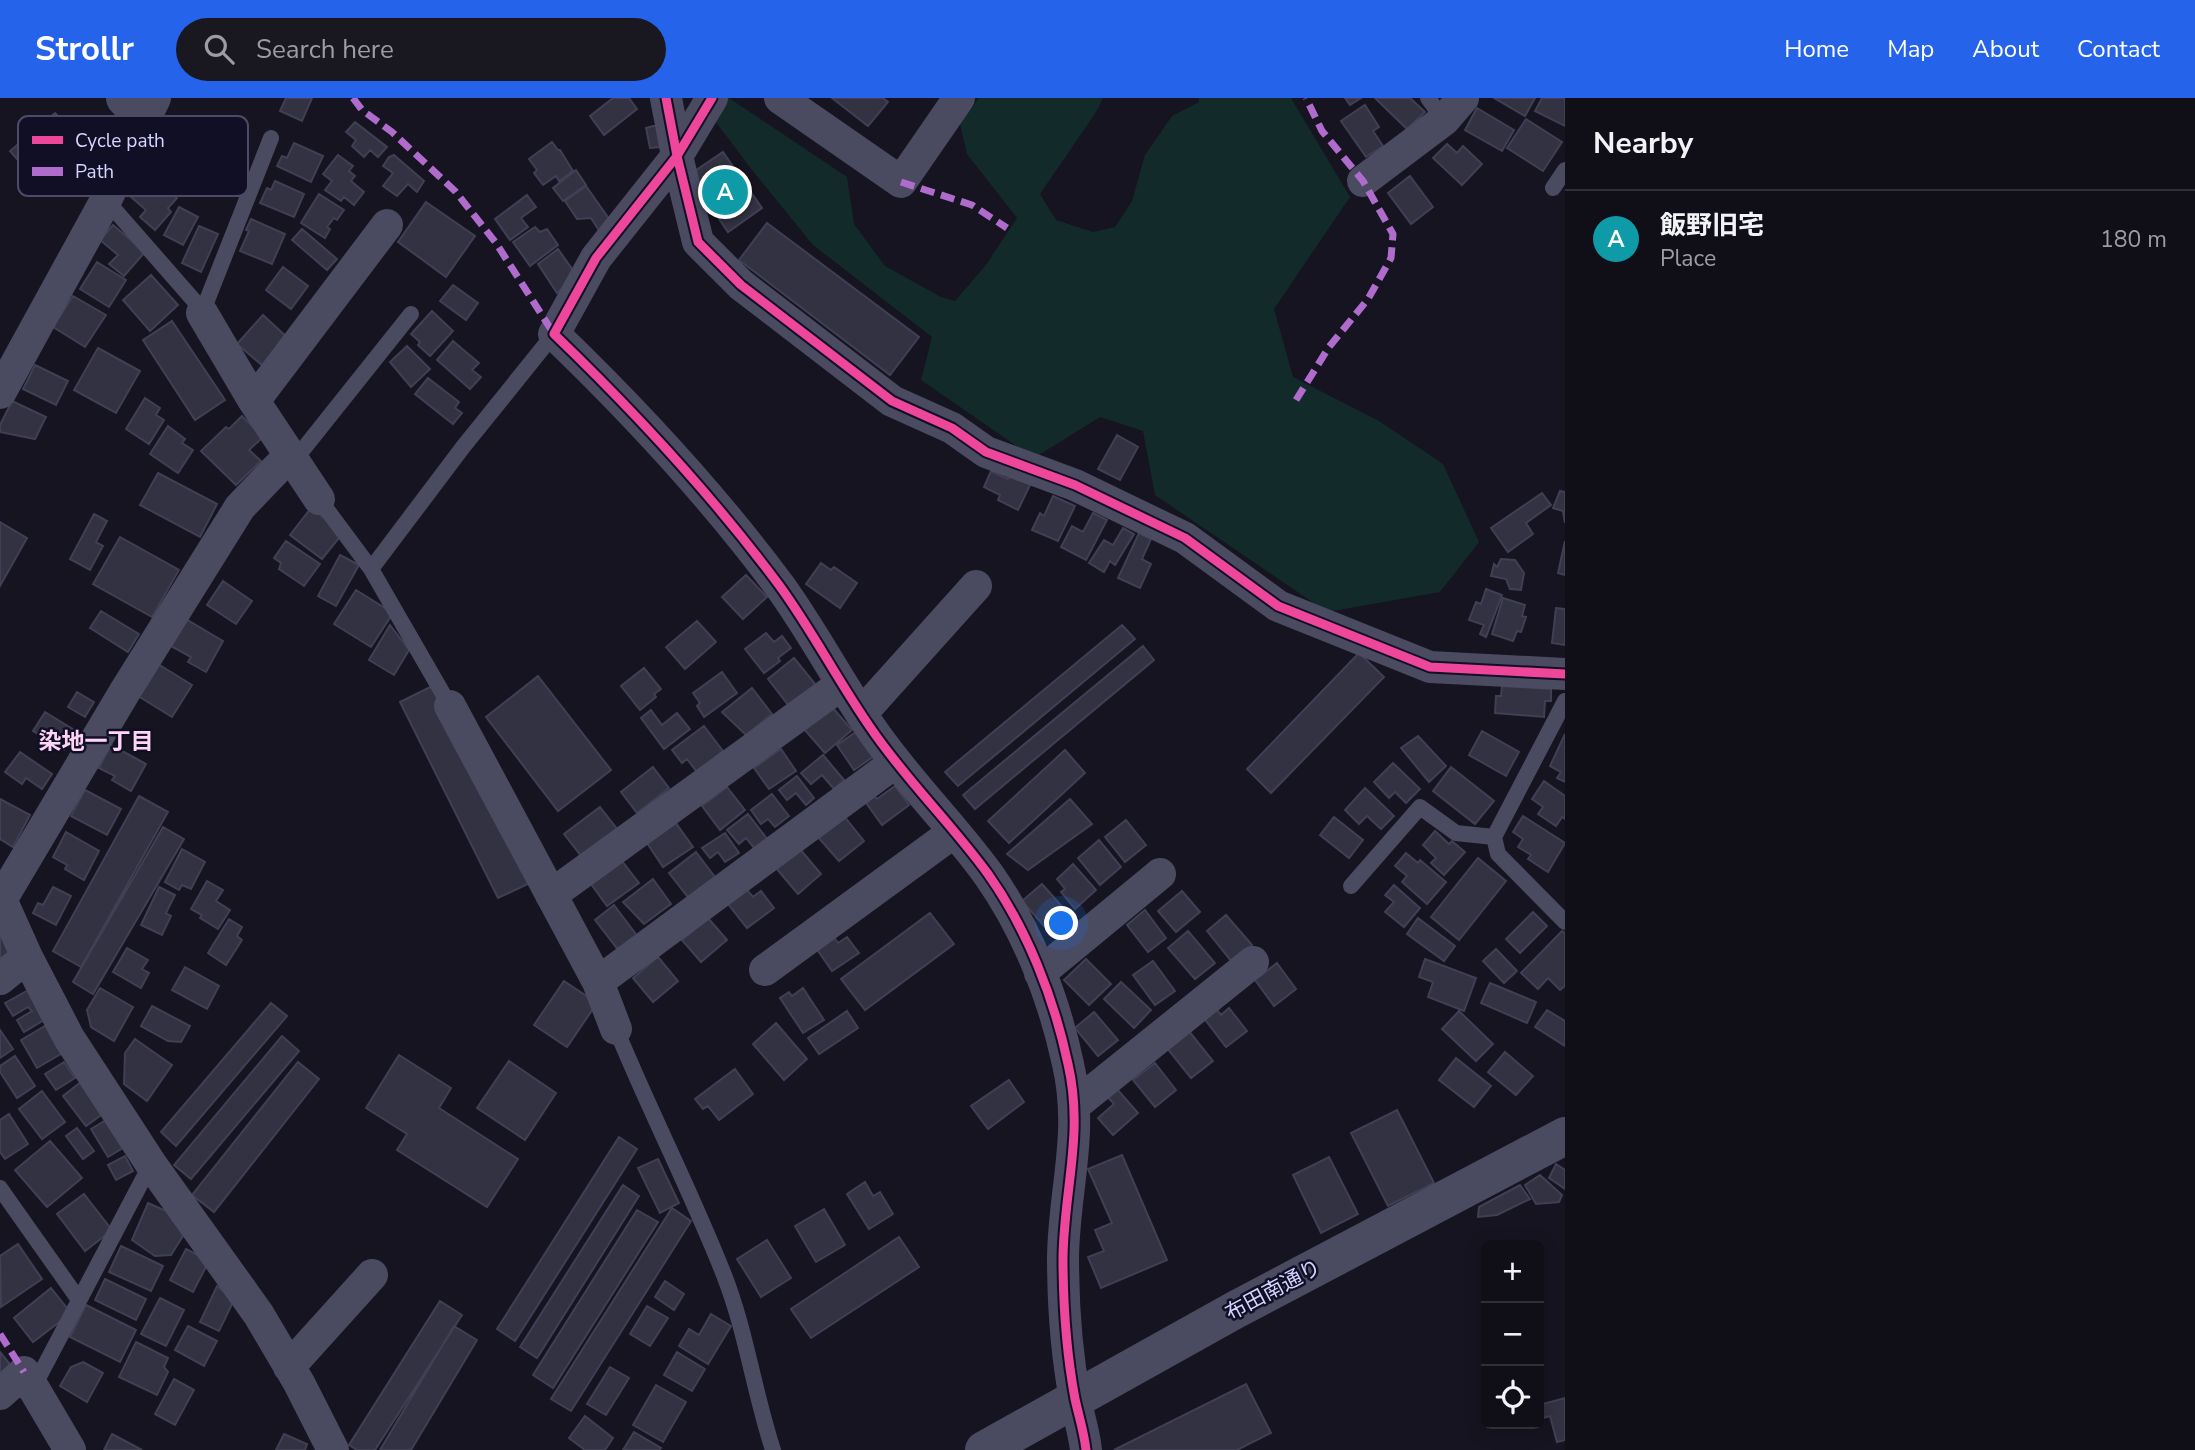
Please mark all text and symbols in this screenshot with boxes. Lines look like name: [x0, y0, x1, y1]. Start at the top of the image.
search box: [176, 18, 666, 81]
text: Strollr: [35, 27, 134, 72]
icon: search: [200, 30, 238, 68]
text: Search here: [256, 32, 394, 67]
text: Home: [1784, 33, 1849, 65]
text: Map: [1887, 33, 1934, 65]
text: About: [1972, 33, 2039, 65]
text: Contact: [2077, 33, 2160, 65]
legend: [18, 116, 248, 196]
text: Nearby: [1593, 123, 1693, 164]
text: Cycle path: [75, 128, 165, 154]
text: Path: [75, 159, 114, 185]
pin: A: [702, 166, 748, 218]
text: 飯野旧宅: [1660, 208, 1764, 243]
text: A: [1607, 224, 1625, 255]
text: 180 m: [2100, 224, 2167, 255]
text: Place: [1660, 243, 1716, 274]
district label: 染地一丁目: [39, 726, 154, 757]
your location: [1044, 906, 1078, 940]
map controls: [1481, 1240, 1544, 1429]
button: +: [1481, 1240, 1544, 1303]
street label: 布田南通り: [1220, 1253, 1326, 1327]
button: −: [1481, 1303, 1544, 1366]
button: locate: [1481, 1366, 1544, 1429]

